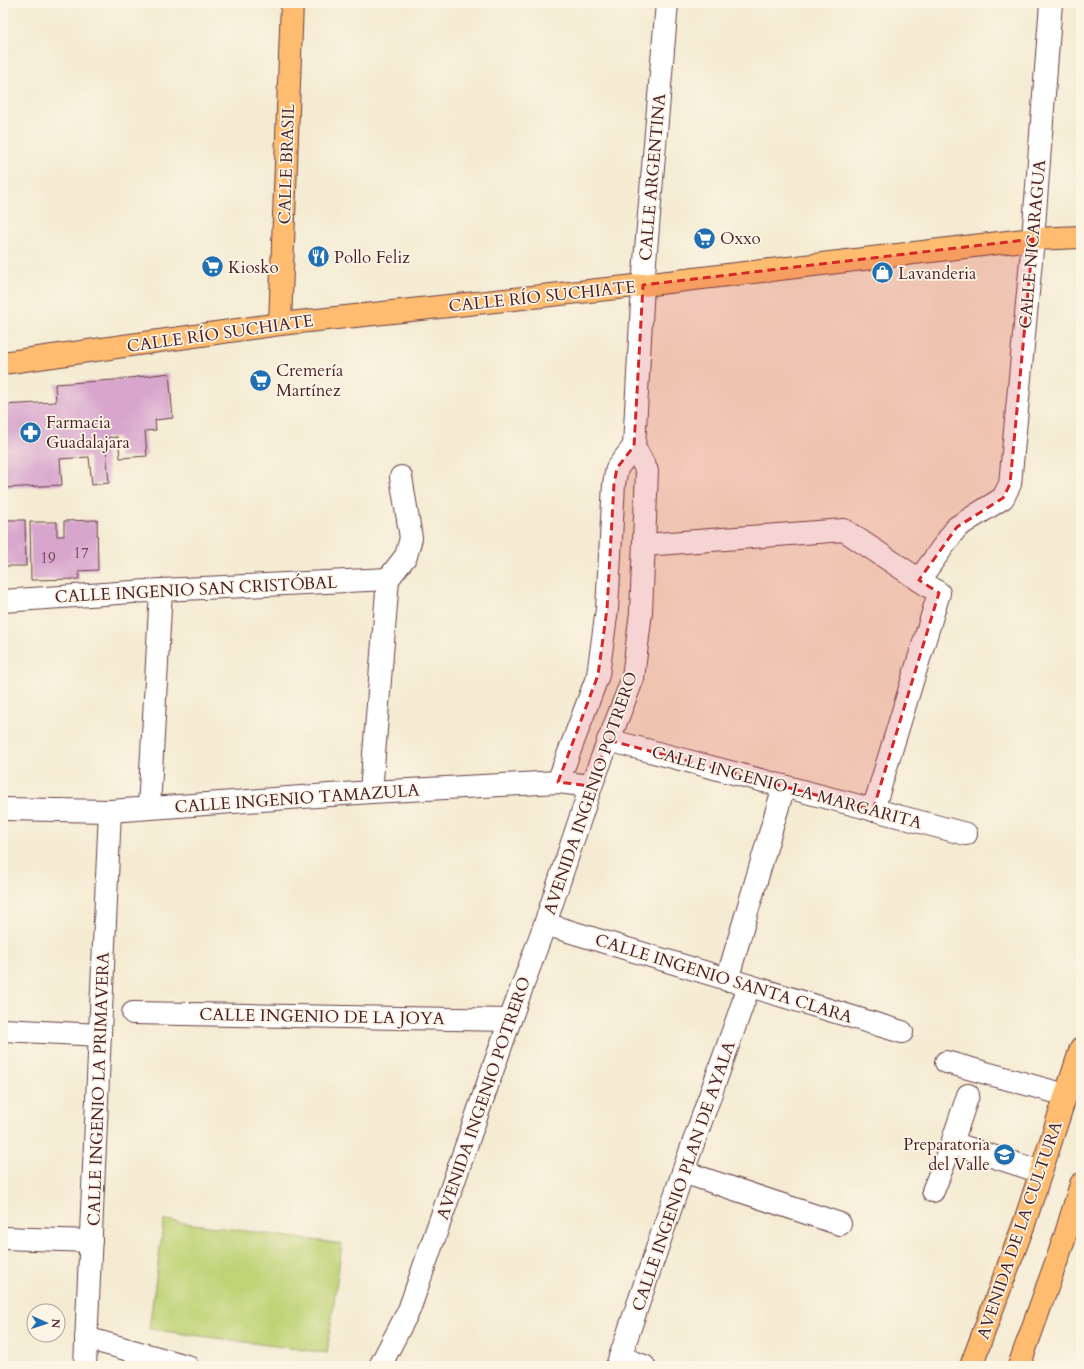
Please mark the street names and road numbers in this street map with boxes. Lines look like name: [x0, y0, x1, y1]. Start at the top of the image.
street label: CALLE ARGENTINA: [634, 92, 671, 262]
street label: CALLE BRASIL: [273, 103, 300, 225]
street label: CALLE NICARAGUA: [1014, 158, 1051, 329]
street label: CALLE RÍO SUCHIATE: [447, 275, 637, 318]
street label: CALLE RÍO SUCHIATE: [125, 309, 315, 358]
street label: CALLE INGENIO SAN CRISTÓBAL: [54, 570, 339, 608]
street label: AVENIDA INGENIO POTRERO: [538, 669, 643, 918]
street label: CALLE INGENIO LA MARGARITA: [649, 740, 925, 835]
street label: CALLE INGENIO TAMAZULA: [174, 778, 421, 819]
street label: CALLE INGENIO SANTA CLARA: [592, 928, 856, 1029]
street label: CALLE INGENIO LA PRIMAVERA: [82, 951, 115, 1226]
street label: AVENIDA INGENIO POTRERO: [431, 974, 536, 1223]
street label: CALLE INGENIO DE LA JOYA: [199, 1003, 446, 1030]
street label: CALLE INGENIO PLAN DE AYALA: [626, 1037, 741, 1314]
street label: AVENIDA DE LA CULTURA: [971, 1117, 1068, 1342]

